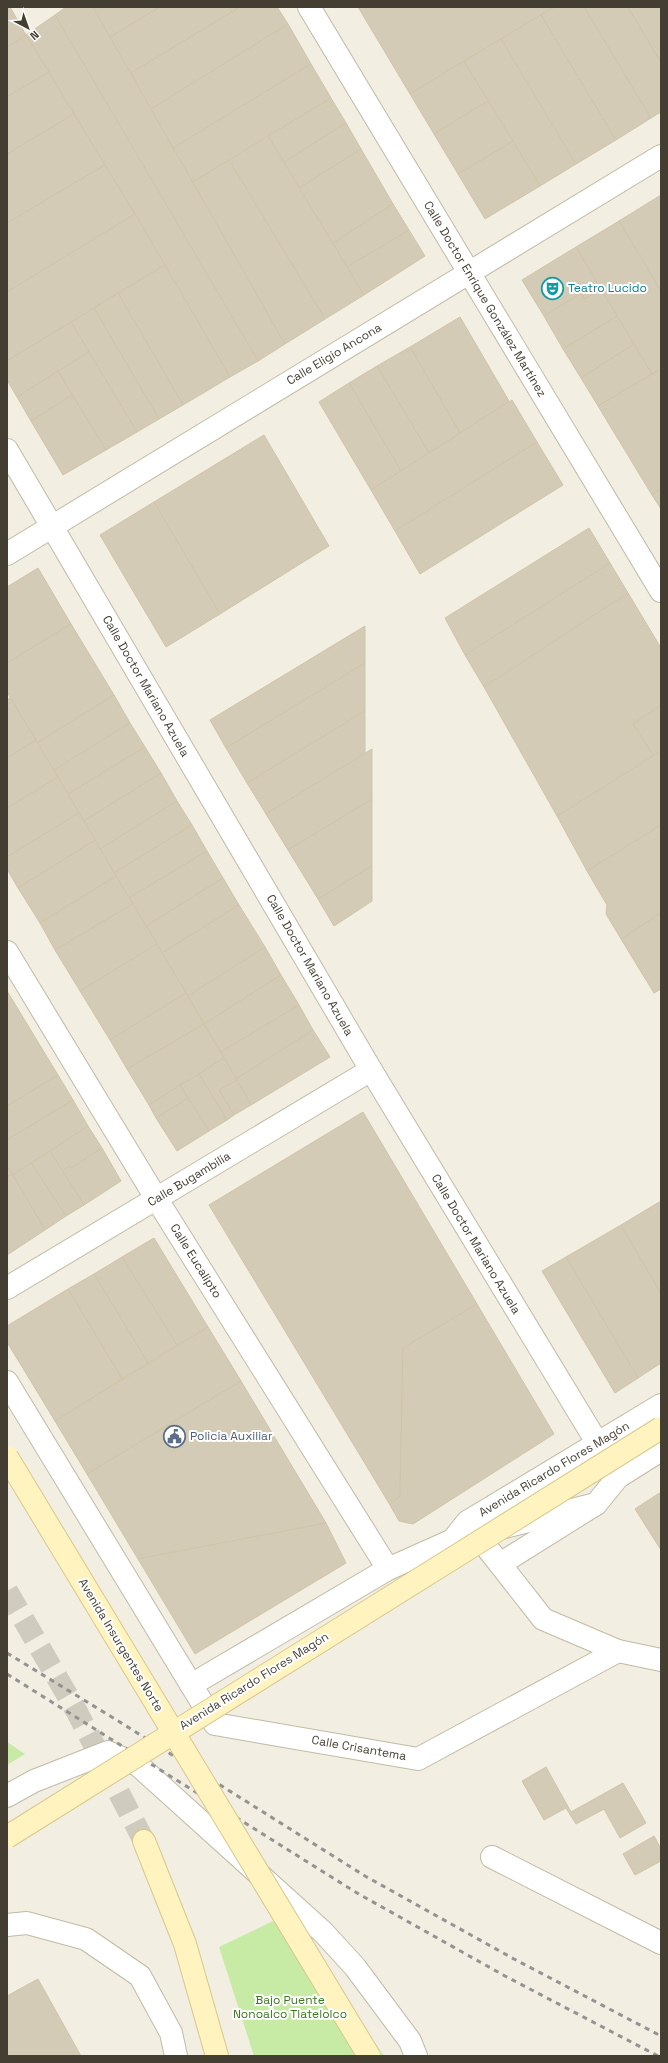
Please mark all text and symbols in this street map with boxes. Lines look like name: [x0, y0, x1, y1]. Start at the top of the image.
north arrow: [8, 8, 48, 48]
text: N: [27, 28, 42, 43]
street label: Calle Doctor Enrique González Martínez: [420, 198, 550, 400]
theatre icon: Teatro Lucido: [539, 275, 565, 301]
place label: Teatro Lucido: [568, 280, 647, 296]
street label: Calle Eligio Ancona: [284, 319, 385, 389]
street label: Calle Doctor Mariano Azuela: [99, 612, 193, 760]
street label: Calle Doctor Mariano Azuela: [263, 891, 357, 1039]
street label: Calle Bugambilia: [144, 1148, 234, 1210]
street label: Calle Doctor Mariano Azuela: [428, 1171, 524, 1317]
street label: Calle Eucalipto: [167, 1221, 225, 1301]
street label: Avenida Ricardo Flores Magón: [476, 1418, 632, 1520]
public building icon: Policia Auxiliar: [161, 1423, 187, 1449]
place label: Policia Auxiliar: [190, 1428, 273, 1444]
street label: Avenida Insurgentes Norte: [75, 1575, 167, 1715]
street label: Avenida Ricardo Flores Magón: [176, 1628, 332, 1734]
street label: Calle Crisantema: [310, 1732, 408, 1764]
park label: Bajo Puente Nonoalco Tlatelolco: [233, 1992, 347, 2022]

